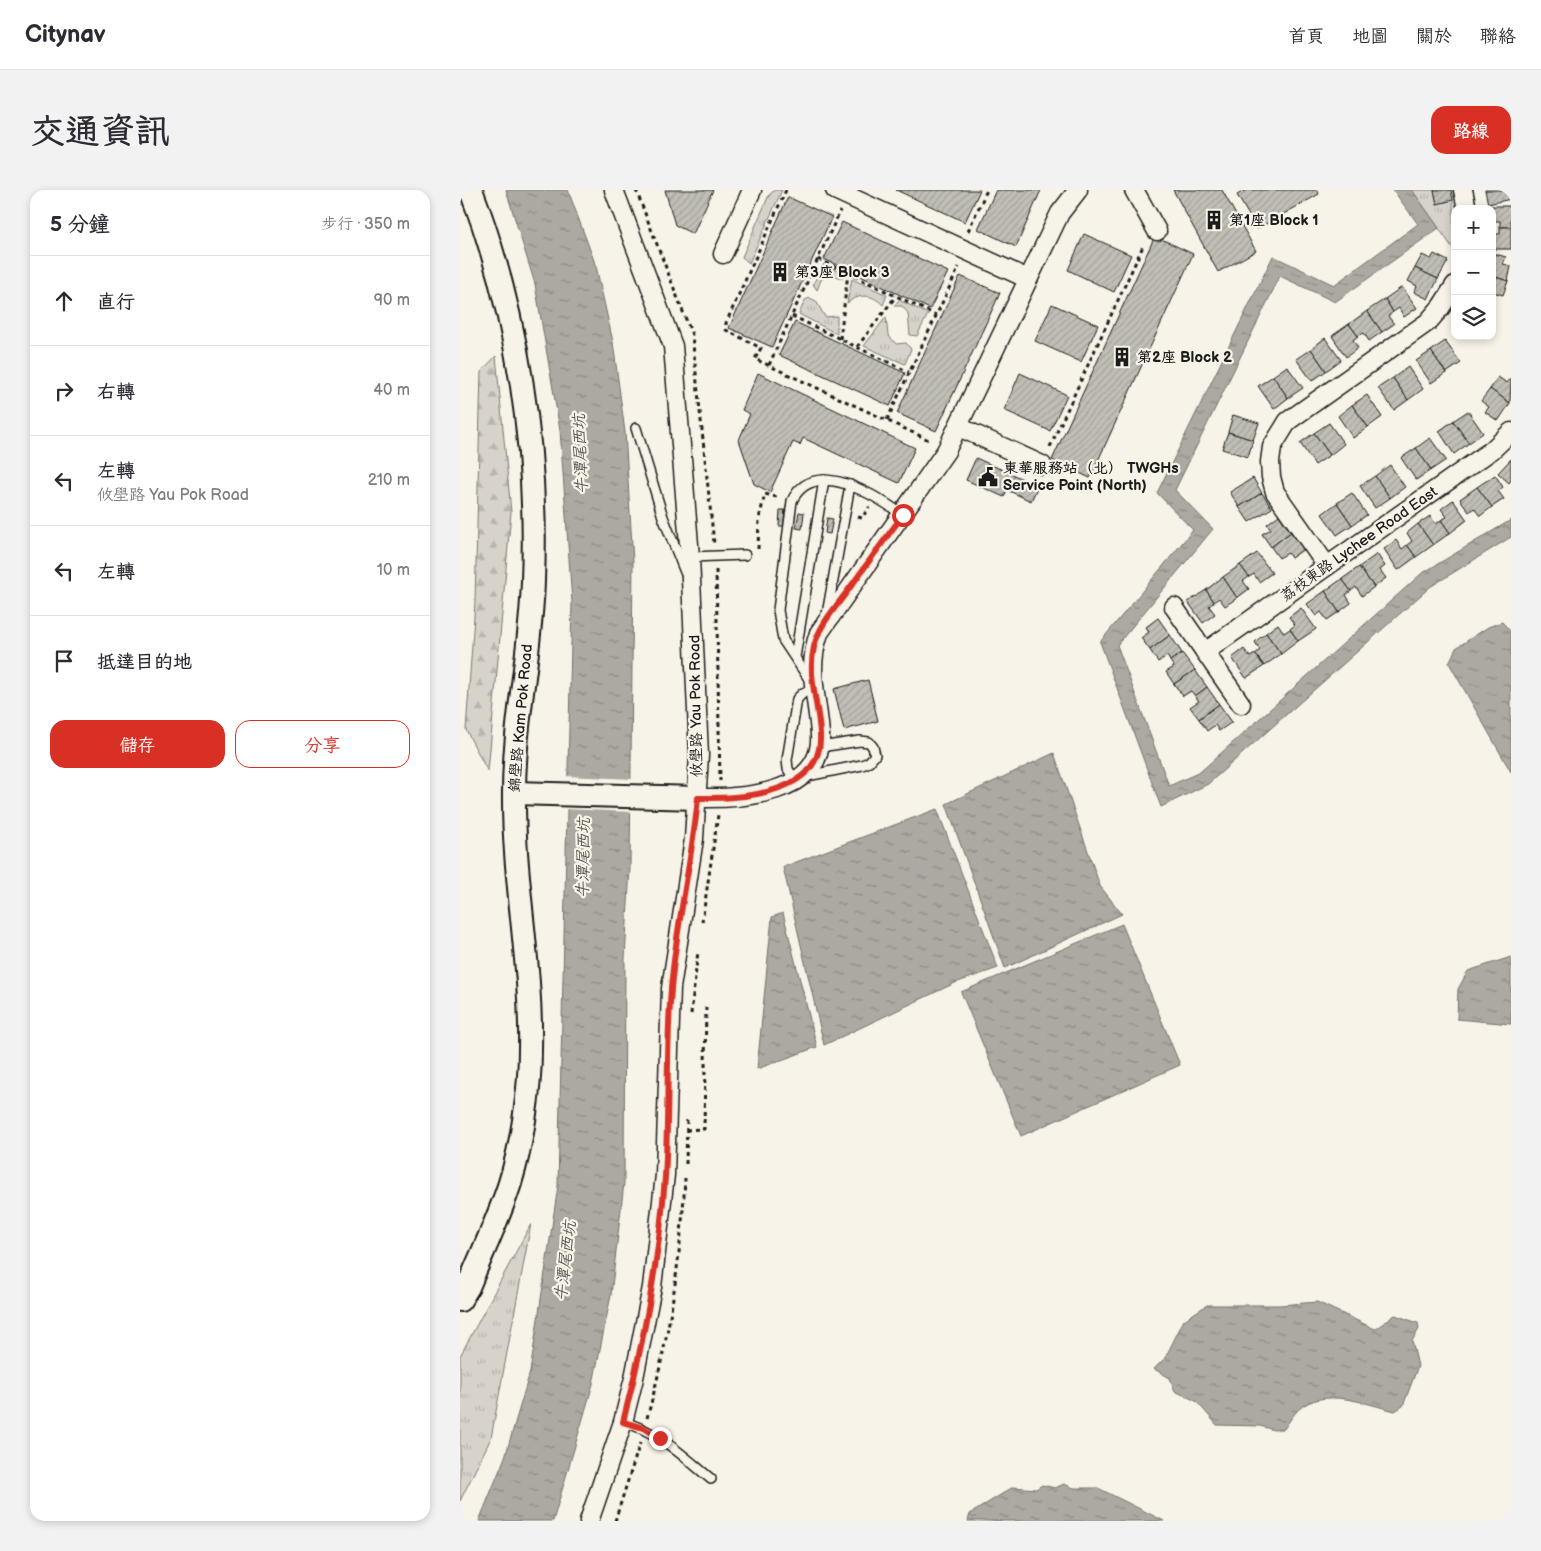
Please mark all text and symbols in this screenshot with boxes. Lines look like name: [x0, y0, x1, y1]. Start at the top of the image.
text: Citynav: [25, 20, 106, 49]
text: 首頁: [1288, 26, 1324, 47]
text: 地圖: [1352, 26, 1388, 47]
text: 關於: [1416, 26, 1452, 47]
text: 聯絡: [1480, 26, 1516, 47]
button: 路線: [1431, 106, 1511, 154]
text: 交通資訊: [30, 111, 170, 154]
map controls: [1451, 205, 1496, 340]
button: +: [1451, 205, 1496, 250]
building icon: 第1座 Block 1: [1203, 209, 1225, 231]
place label: 第1座 Block 1: [1229, 211, 1319, 230]
text: 5 分鐘: [50, 212, 110, 237]
text: 步行 · 350 m: [322, 215, 410, 234]
button: −: [1451, 250, 1496, 295]
building icon: 第3座 Block 3: [769, 261, 791, 283]
place label: 第3座 Block 3: [795, 263, 890, 282]
icon: ahead: [50, 287, 78, 315]
text: 直行: [97, 291, 135, 314]
text: 90 m: [374, 291, 410, 310]
button: layers: [1451, 295, 1496, 340]
building icon: 第2座 Block 2: [1111, 346, 1133, 368]
place label: 第2座 Block 2: [1137, 348, 1232, 367]
icon: right: [50, 377, 78, 405]
text: 右轉: [97, 381, 135, 404]
text: 40 m: [373, 381, 410, 400]
water label: 牛潭尾西坑: [570, 412, 592, 494]
place label: 東華服務站（北） TWGHs Service Point (North): [1003, 459, 1179, 495]
text: 左轉: [97, 460, 135, 483]
public building icon: 東華服務站（北） TWGHs Service Point (North): [977, 466, 999, 488]
icon: left: [50, 467, 78, 495]
text: 210 m: [368, 471, 410, 490]
street label: 荔枝東路 Lychee Road East: [1277, 482, 1441, 605]
text: 攸壆路 Yau Pok Road: [97, 486, 249, 505]
route start: [892, 504, 915, 527]
icon: left: [50, 557, 78, 585]
text: 左轉: [97, 561, 135, 584]
text: 10 m: [377, 561, 410, 580]
street label: 攸壆路 Yau Pok Road: [685, 635, 707, 777]
street label: 錦壆路 Kam Pok Road: [505, 643, 537, 793]
icon: arrive: [50, 647, 78, 675]
text: 抵達目的地: [97, 651, 192, 674]
button: 儲存: [50, 720, 225, 768]
button: 分享: [235, 720, 410, 768]
water label: 牛潭尾西坑: [574, 816, 594, 898]
water label: 牛潭尾西坑: [552, 1218, 581, 1302]
route end: [649, 1427, 672, 1450]

